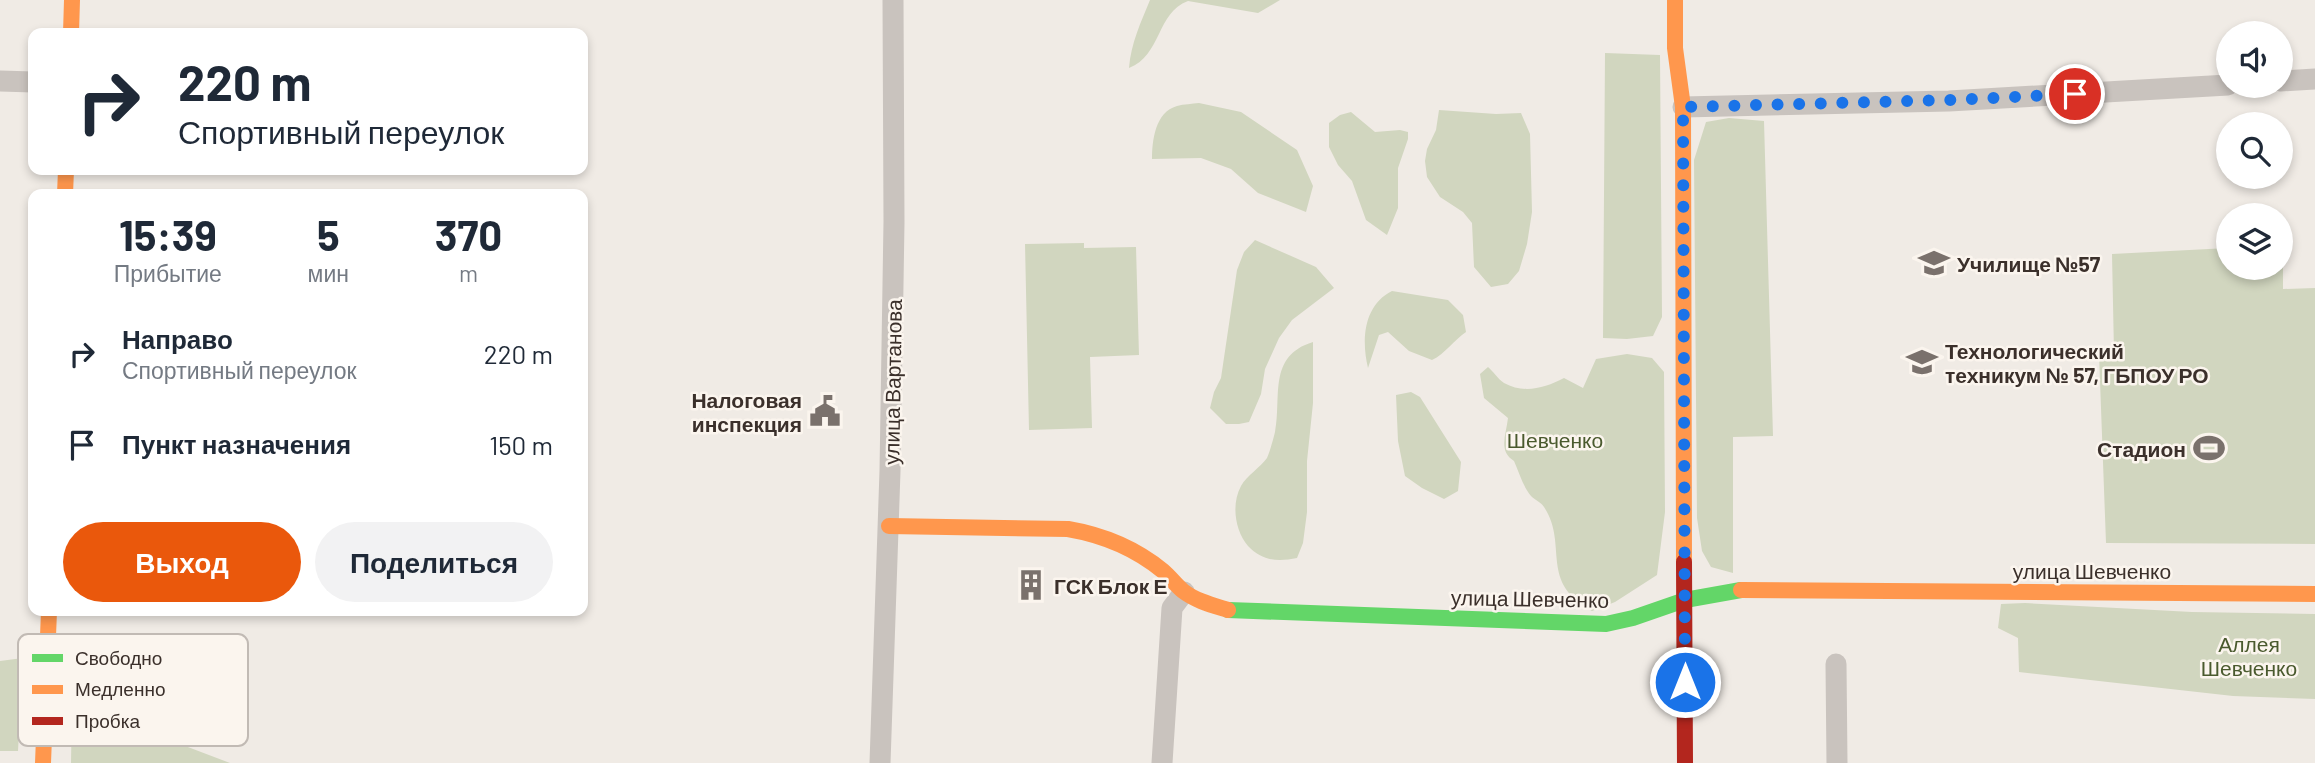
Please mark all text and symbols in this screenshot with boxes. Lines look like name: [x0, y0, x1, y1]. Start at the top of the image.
map controls: [2216, 21, 2293, 280]
button: sound: [2216, 21, 2293, 98]
text: 220 m: [178, 52, 312, 111]
icon: right: [63, 56, 154, 147]
pin: [2045, 64, 2105, 124]
icon: arrive: [2056, 75, 2094, 113]
text: Спортивный переулок: [178, 112, 504, 150]
button: search: [2216, 112, 2293, 189]
button: layers: [2216, 203, 2293, 280]
text: 15:39: [119, 209, 217, 259]
text: 5: [317, 209, 340, 259]
text: 370: [435, 209, 502, 259]
school or university icon: Училище №57: [1917, 246, 1951, 280]
place label: Училище №57: [1957, 251, 2101, 276]
text: Прибытие: [114, 259, 222, 287]
text: мин: [308, 259, 349, 287]
text: m: [459, 259, 478, 287]
street label: улица Вартанова: [878, 299, 906, 465]
text: Направо: [122, 323, 233, 354]
icon: right: [63, 335, 101, 373]
text: 220 m: [484, 338, 553, 369]
place label: Технологический техникум № 57, ГБПОУ РО: [1945, 338, 2209, 387]
school or university icon: Технологический техникум № 57, ГБПОУ РО: [1905, 345, 1939, 379]
text: Спортивный переулок: [122, 356, 357, 384]
place label: Налоговая инспекция: [691, 387, 802, 436]
public building icon: Налоговая инспекция: [808, 394, 842, 428]
icon: arrive: [63, 426, 101, 464]
park label: Шевченко: [1507, 427, 1603, 452]
text: Пункт назначения: [122, 428, 351, 459]
text: 150 m: [489, 429, 553, 460]
sports icon: Стадион: [2192, 431, 2226, 465]
place label: Стадион: [2097, 436, 2186, 461]
button: Выход: [63, 522, 301, 602]
button: Поделиться: [315, 522, 553, 602]
street label: улица Шевченко: [2013, 558, 2171, 583]
building icon: ГСК Блок Е: [1014, 568, 1048, 602]
place label: ГСК Блок Е: [1054, 573, 1168, 598]
street label: улица Шевченко: [1451, 584, 1609, 612]
park label: Аллея Шевченко: [2201, 631, 2297, 680]
legend: [18, 634, 248, 746]
position arrow: [1648, 645, 1722, 719]
text: Свободно: [75, 646, 162, 669]
text: Медленно: [75, 677, 165, 700]
text: Пробка: [75, 709, 140, 732]

